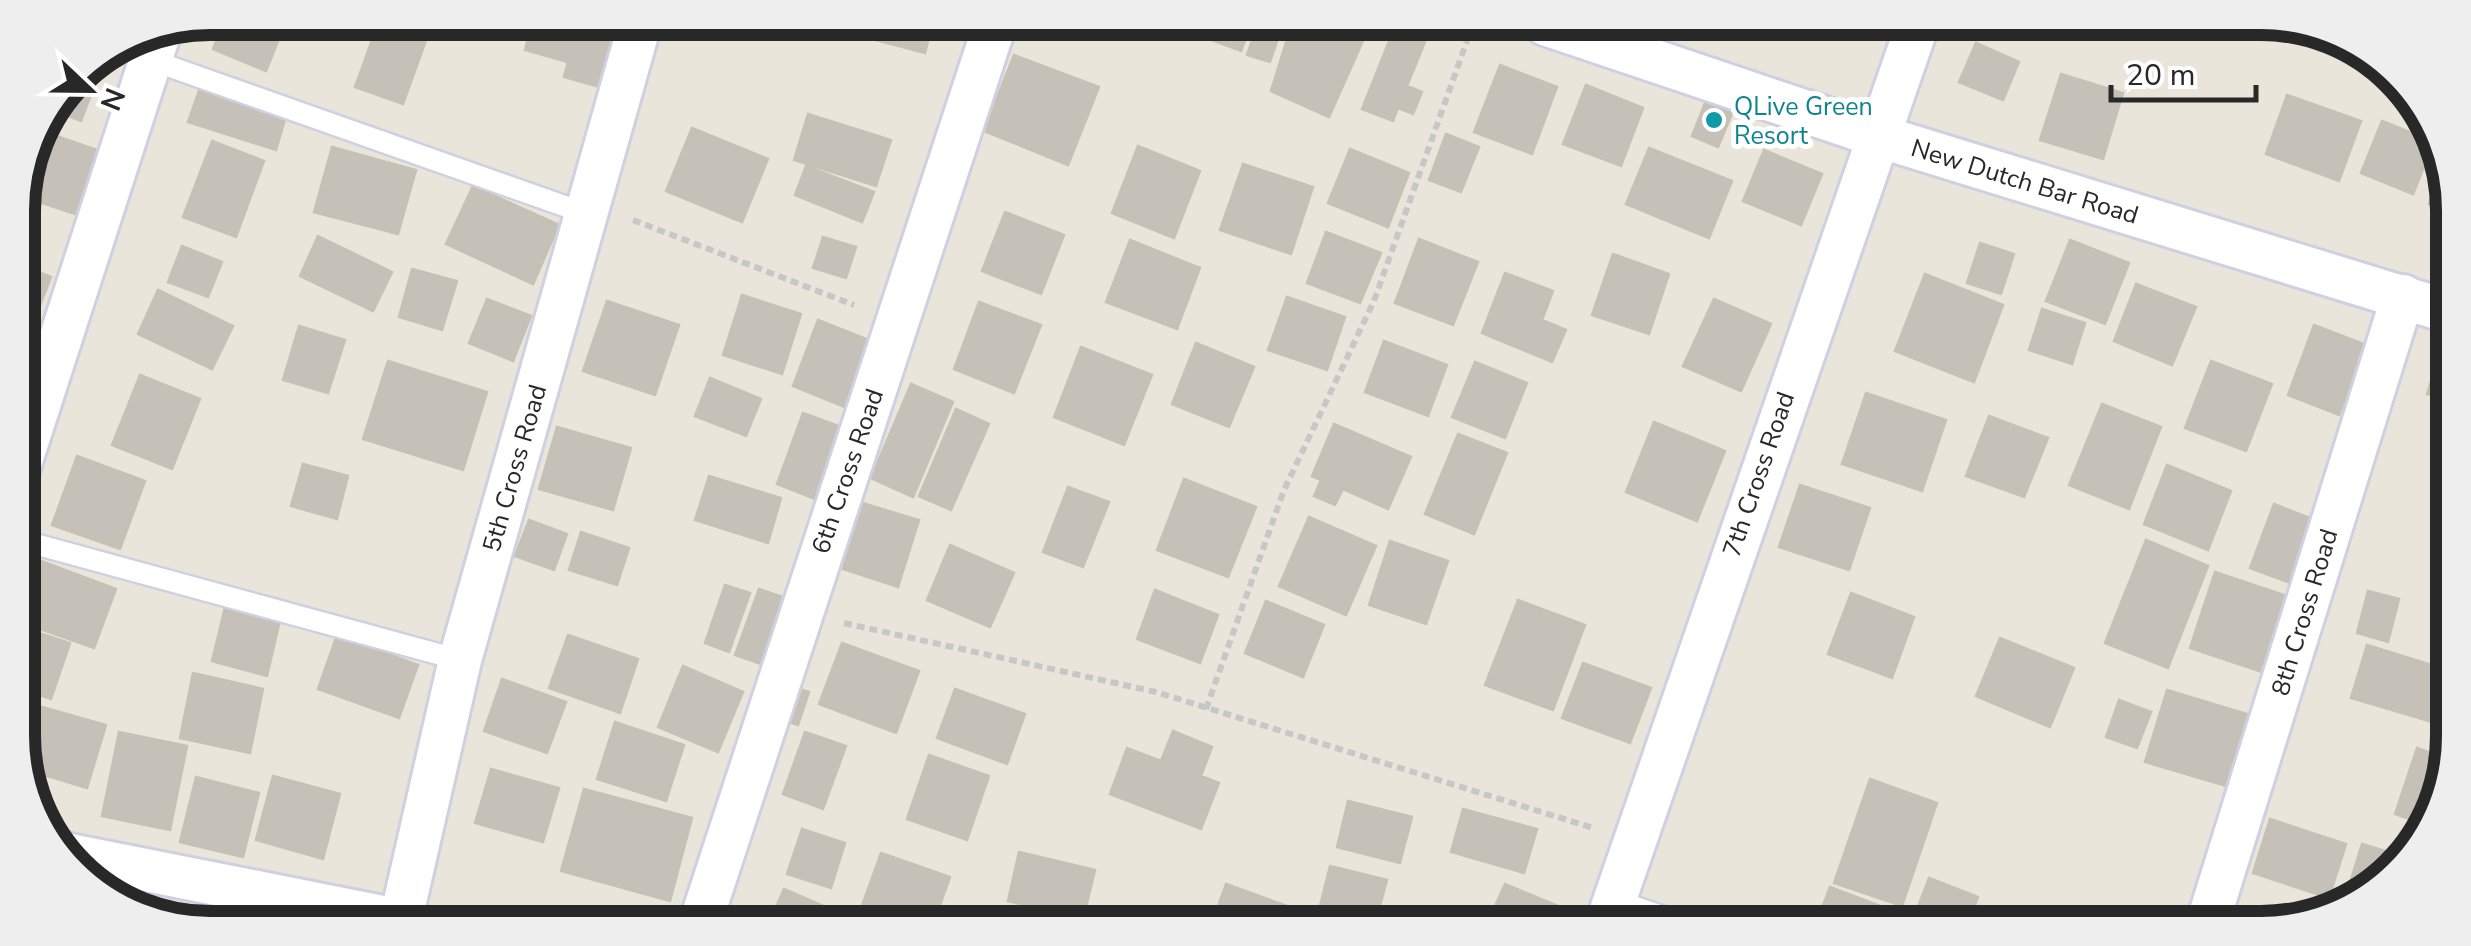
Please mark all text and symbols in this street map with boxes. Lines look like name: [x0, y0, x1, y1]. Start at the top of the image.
north arrow: [40, 40, 140, 140]
scale bar: [2111, 40, 2256, 102]
text: 20 m: [2126, 55, 2195, 96]
text: N: [91, 82, 134, 116]
place label: QLive Green Resort: [1734, 90, 1873, 153]
marker: QLive Green Resort: [1703, 109, 1725, 131]
street label: New Dutch Bar Road: [1907, 131, 2143, 233]
street label: 5th Cross Road: [475, 381, 555, 556]
street label: 6th Cross Road: [804, 384, 892, 558]
street label: 7th Cross Road: [1715, 387, 1803, 561]
street label: 8th Cross Road: [2263, 525, 2346, 700]

